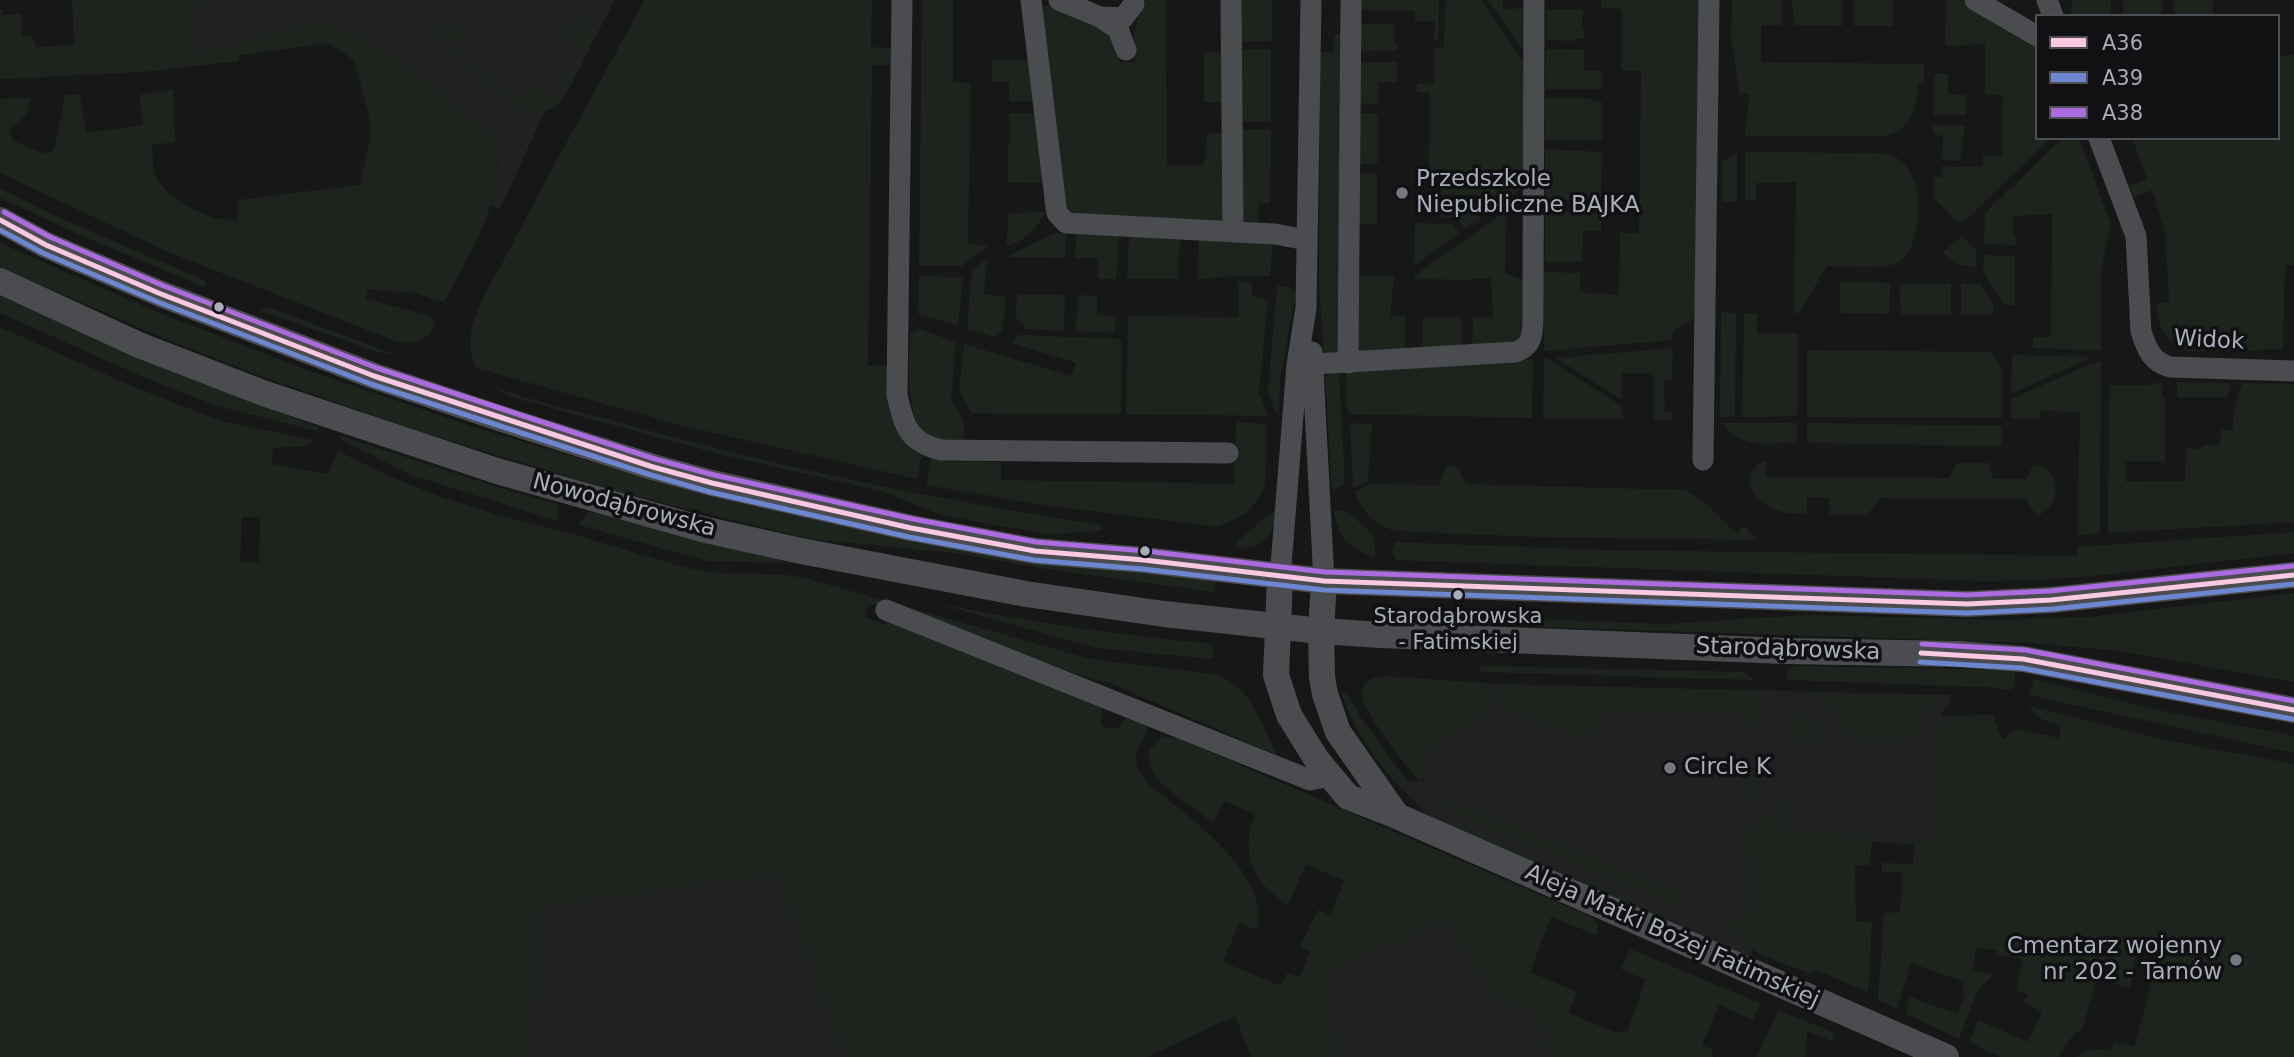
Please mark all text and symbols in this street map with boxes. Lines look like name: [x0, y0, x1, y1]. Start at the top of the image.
legend: [2035, 14, 2280, 140]
text: A36: [2102, 31, 2143, 55]
text: A39: [2102, 66, 2143, 90]
text: A38: [2102, 101, 2143, 125]
place label: Przedszkole Niepubliczne BAJKA: [1416, 166, 1640, 220]
marker: Przedszkole Niepubliczne BAJKA: [1394, 185, 1410, 201]
unlabelled marker: [212, 300, 226, 314]
street label: Widok: [2173, 325, 2245, 357]
street label: Nowodąbrowska: [529, 468, 719, 544]
unlabelled marker: [1138, 544, 1152, 558]
marker: Starodąbrowska - Fatimskiej: [1451, 588, 1465, 602]
place label: Starodąbrowska - Fatimskiej: [1374, 605, 1542, 655]
street label: Starodąbrowska: [1695, 633, 1881, 667]
place label: Circle K: [1684, 754, 1771, 782]
marker: Circle K: [1662, 760, 1678, 776]
street label: Aleja Matki Bożej Fatimskiej: [1521, 860, 1823, 1014]
place label: Cmentarz wojenny nr 202 - Tarnów: [2007, 933, 2222, 987]
marker: Cmentarz wojenny nr 202 - Tarnów: [2228, 952, 2244, 968]

